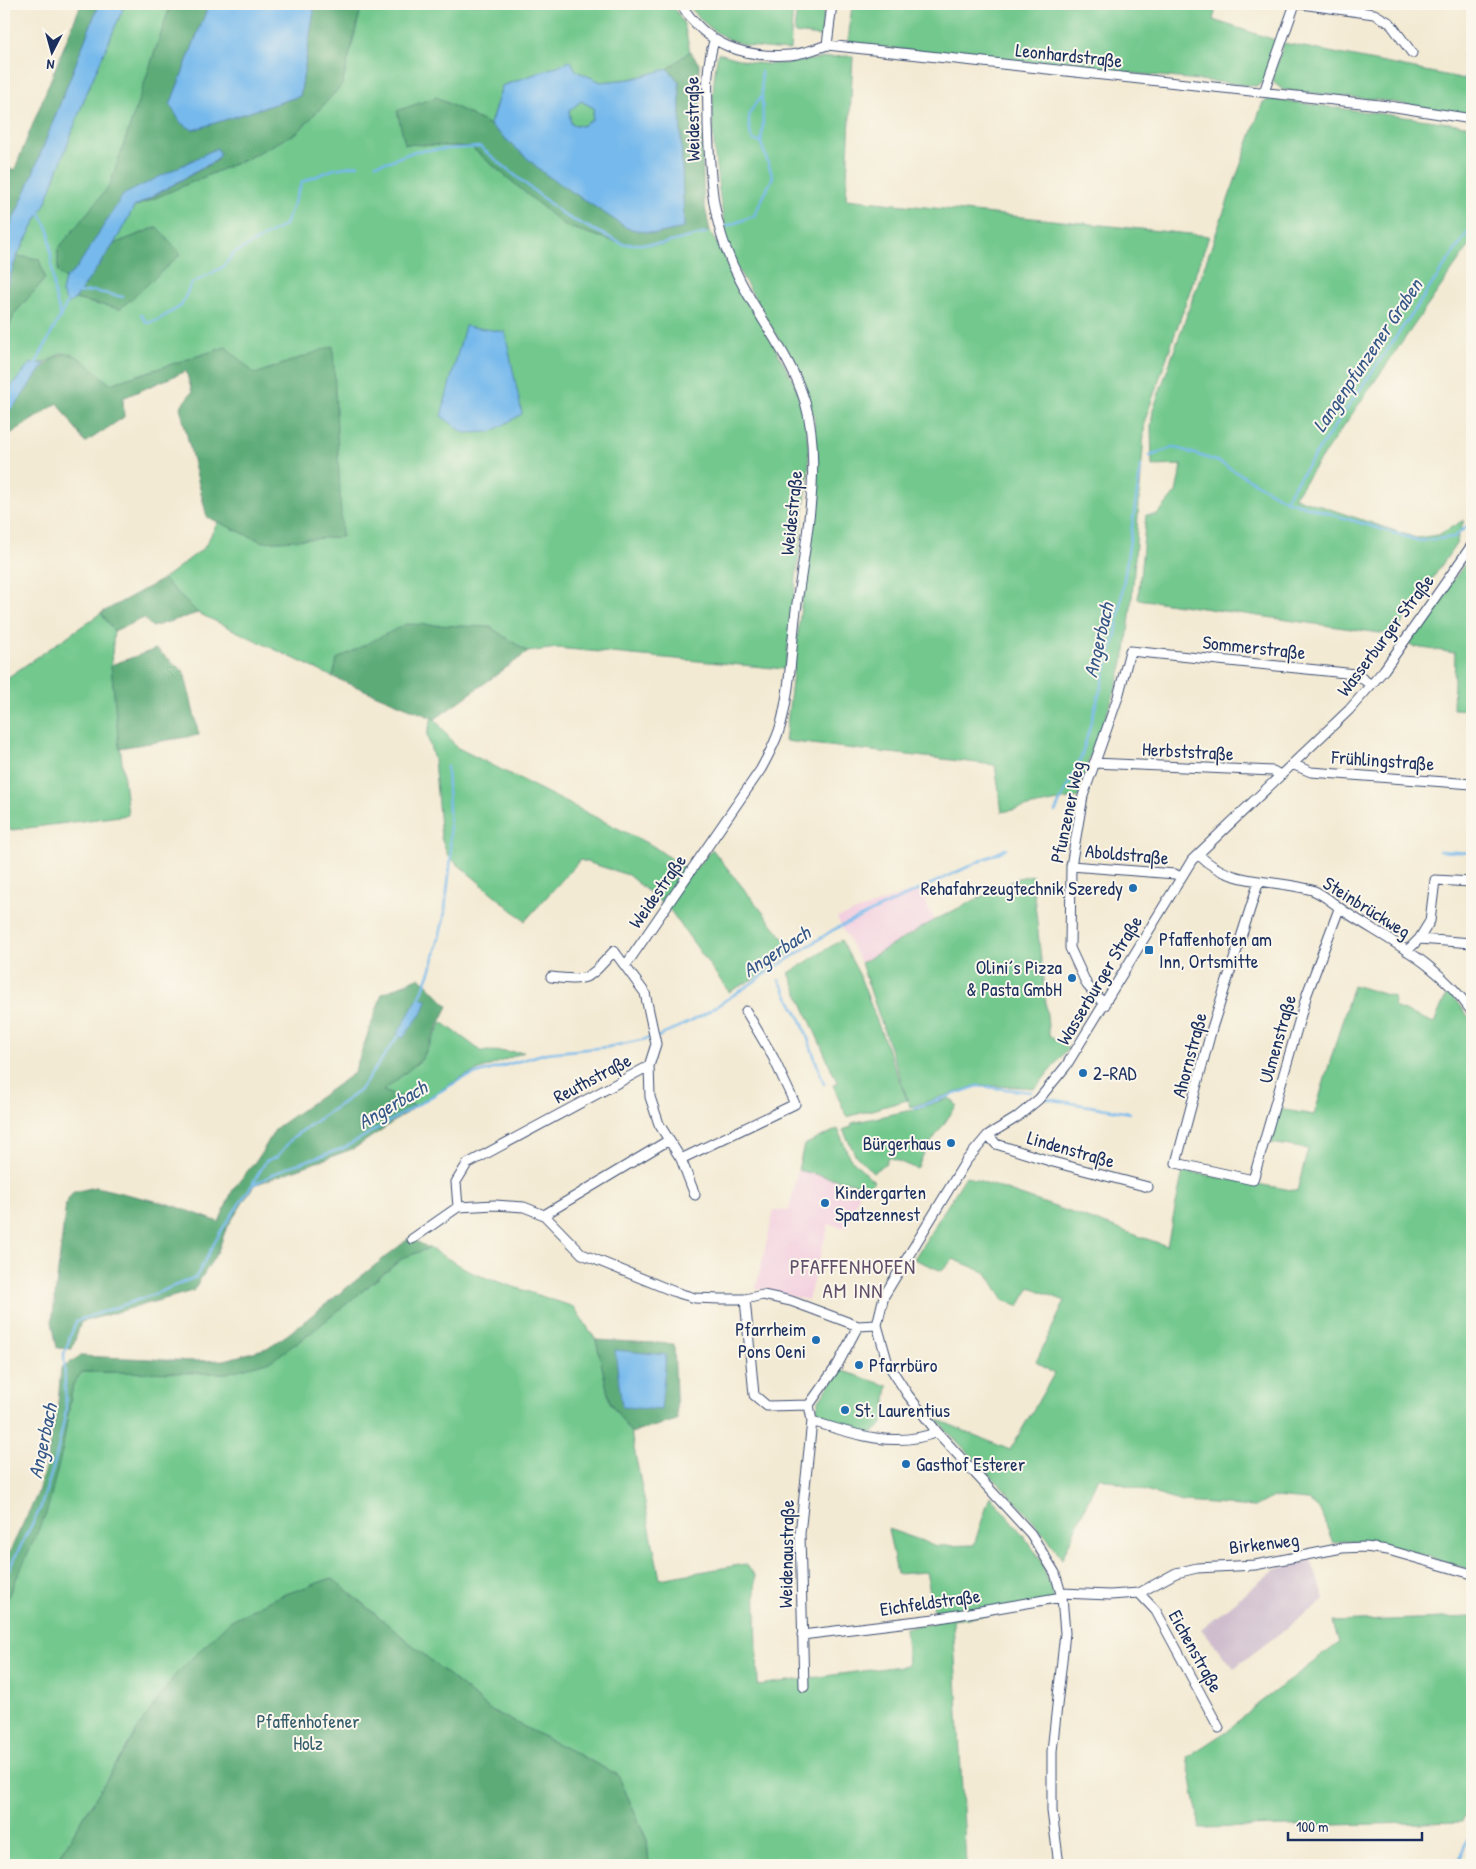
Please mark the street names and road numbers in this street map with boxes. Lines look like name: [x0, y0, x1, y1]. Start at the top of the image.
street label: Leonhardstraße: [1014, 36, 1124, 74]
street label: Weidestraße: [678, 76, 706, 162]
street label: Weidestraße: [774, 469, 808, 556]
street label: Wasserburger Straße: [1330, 568, 1440, 701]
street label: Sommerstraße: [1201, 629, 1307, 665]
street label: Herbststraße: [1142, 736, 1235, 766]
street label: Frühlingstraße: [1330, 743, 1436, 777]
street label: Pfunzener Weg: [1044, 759, 1090, 865]
street label: Aboldstraße: [1084, 837, 1170, 871]
street label: Weidestraße: [622, 848, 692, 933]
street label: Steinbrückweg: [1318, 870, 1416, 944]
street label: Wasserburger Straße: [1050, 910, 1148, 1050]
street label: Ulmenstraße: [1252, 991, 1302, 1086]
street label: Ahornstraße: [1165, 1009, 1213, 1100]
street label: Reuthstraße: [549, 1046, 636, 1109]
street label: Lindenstraße: [1024, 1124, 1118, 1174]
street label: Weidenaustraße: [772, 1499, 800, 1608]
street label: Birkenweg: [1228, 1526, 1300, 1560]
street label: Eichfeldstraße: [878, 1582, 982, 1622]
street label: Eichenstraße: [1163, 1605, 1229, 1697]

